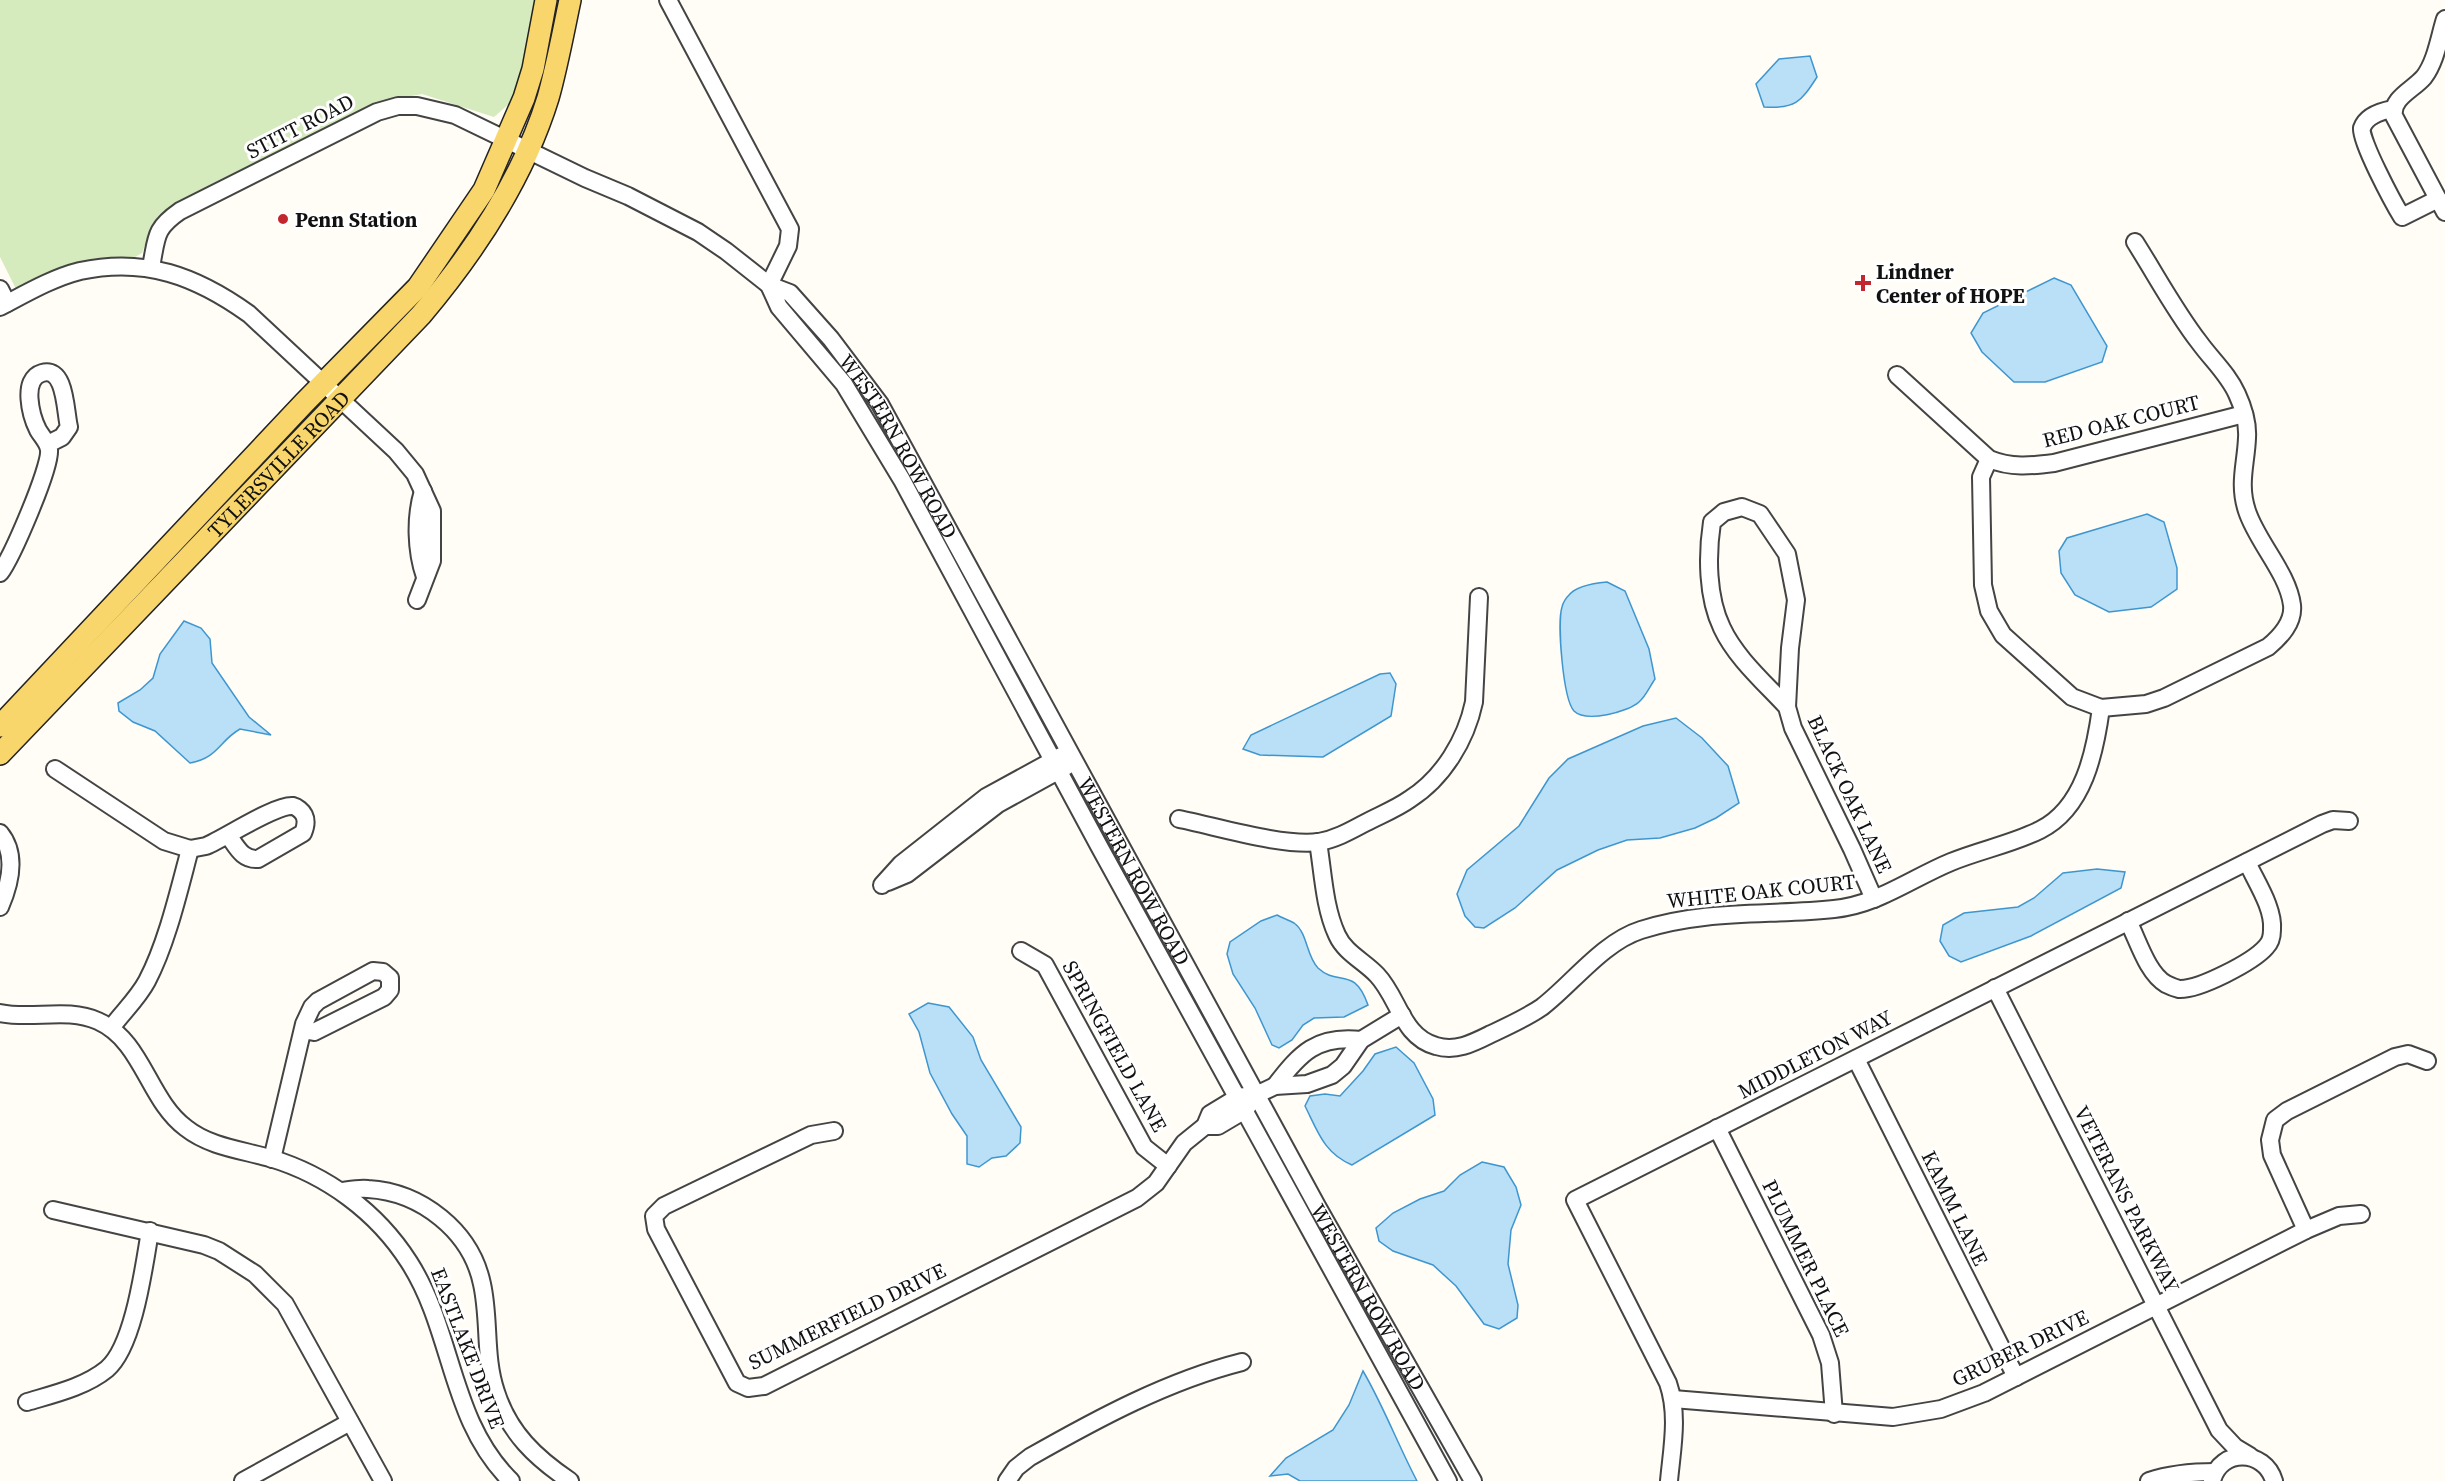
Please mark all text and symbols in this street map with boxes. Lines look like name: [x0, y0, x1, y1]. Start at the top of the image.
street label: STITT ROAD: [241, 87, 359, 165]
place label: Penn Station: [295, 205, 418, 234]
marker: Penn Station: [276, 212, 290, 226]
place label: Lindner Center of HOPE: [1876, 257, 2025, 310]
marker: Lindner Center of HOPE: [1854, 274, 1872, 292]
street label: WESTERN ROW ROAD: [833, 348, 965, 544]
street label: TYLERSVILLE ROAD: [201, 384, 356, 544]
street label: RED OAK COURT: [2039, 387, 2203, 455]
street label: BLACK OAK LANE: [1801, 710, 1899, 878]
street label: WESTERN ROW ROAD: [1071, 772, 1198, 970]
street label: WHITE OAK COURT: [1665, 867, 1857, 915]
street label: SPRINGFIELD LANE: [1056, 955, 1174, 1137]
street label: MIDDLETON WAY: [1733, 1002, 1898, 1105]
street label: VETERANS PARKWAY: [2067, 1101, 2187, 1298]
street label: KAMM LANE: [1915, 1146, 1995, 1270]
street label: PLUMMER PLACE: [1755, 1175, 1857, 1341]
street label: WESTERN ROW ROAD: [1304, 1198, 1433, 1396]
street label: SUMMERFIELD DRIVE: [743, 1256, 951, 1376]
street label: EASTLAKE DRIVE: [424, 1263, 512, 1433]
street label: GRUBER DRIVE: [1947, 1302, 2093, 1394]

